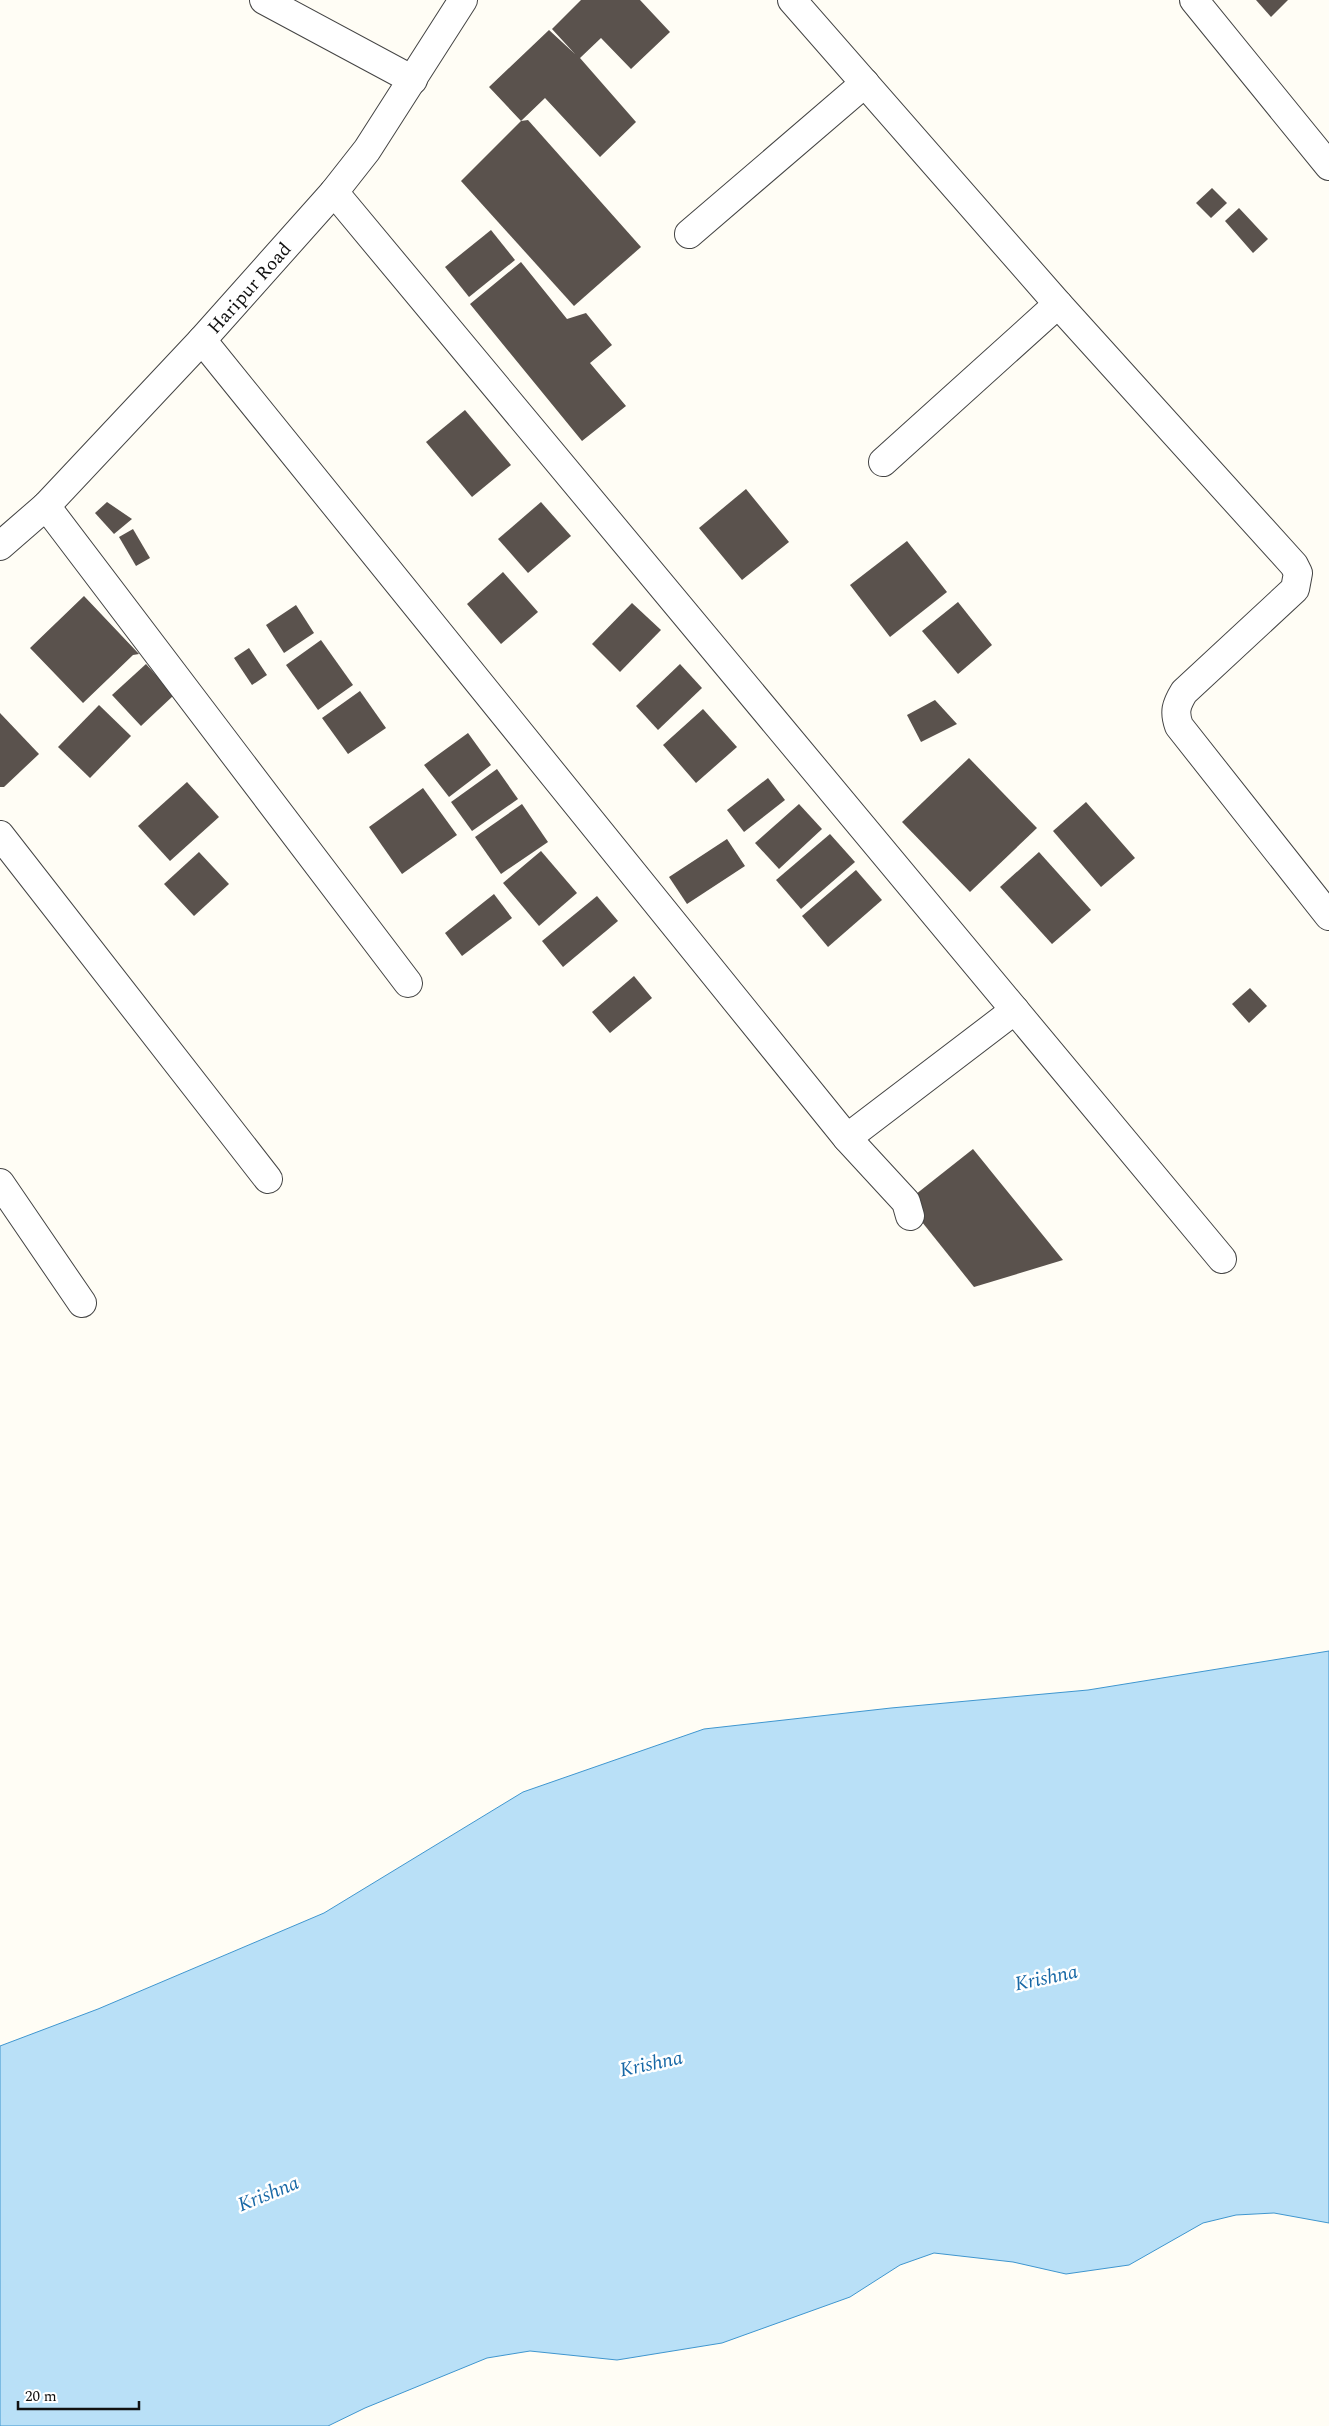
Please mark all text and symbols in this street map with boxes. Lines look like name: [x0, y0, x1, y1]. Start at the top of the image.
street label: Haripur Road: [201, 236, 299, 341]
water label: Krishna: [1012, 1957, 1081, 1999]
water label: Krishna: [617, 2043, 686, 2085]
water label: Krishna: [233, 2168, 304, 2220]
scale bar: [18, 2378, 139, 2410]
text: 20 m: [25, 2385, 57, 2408]

